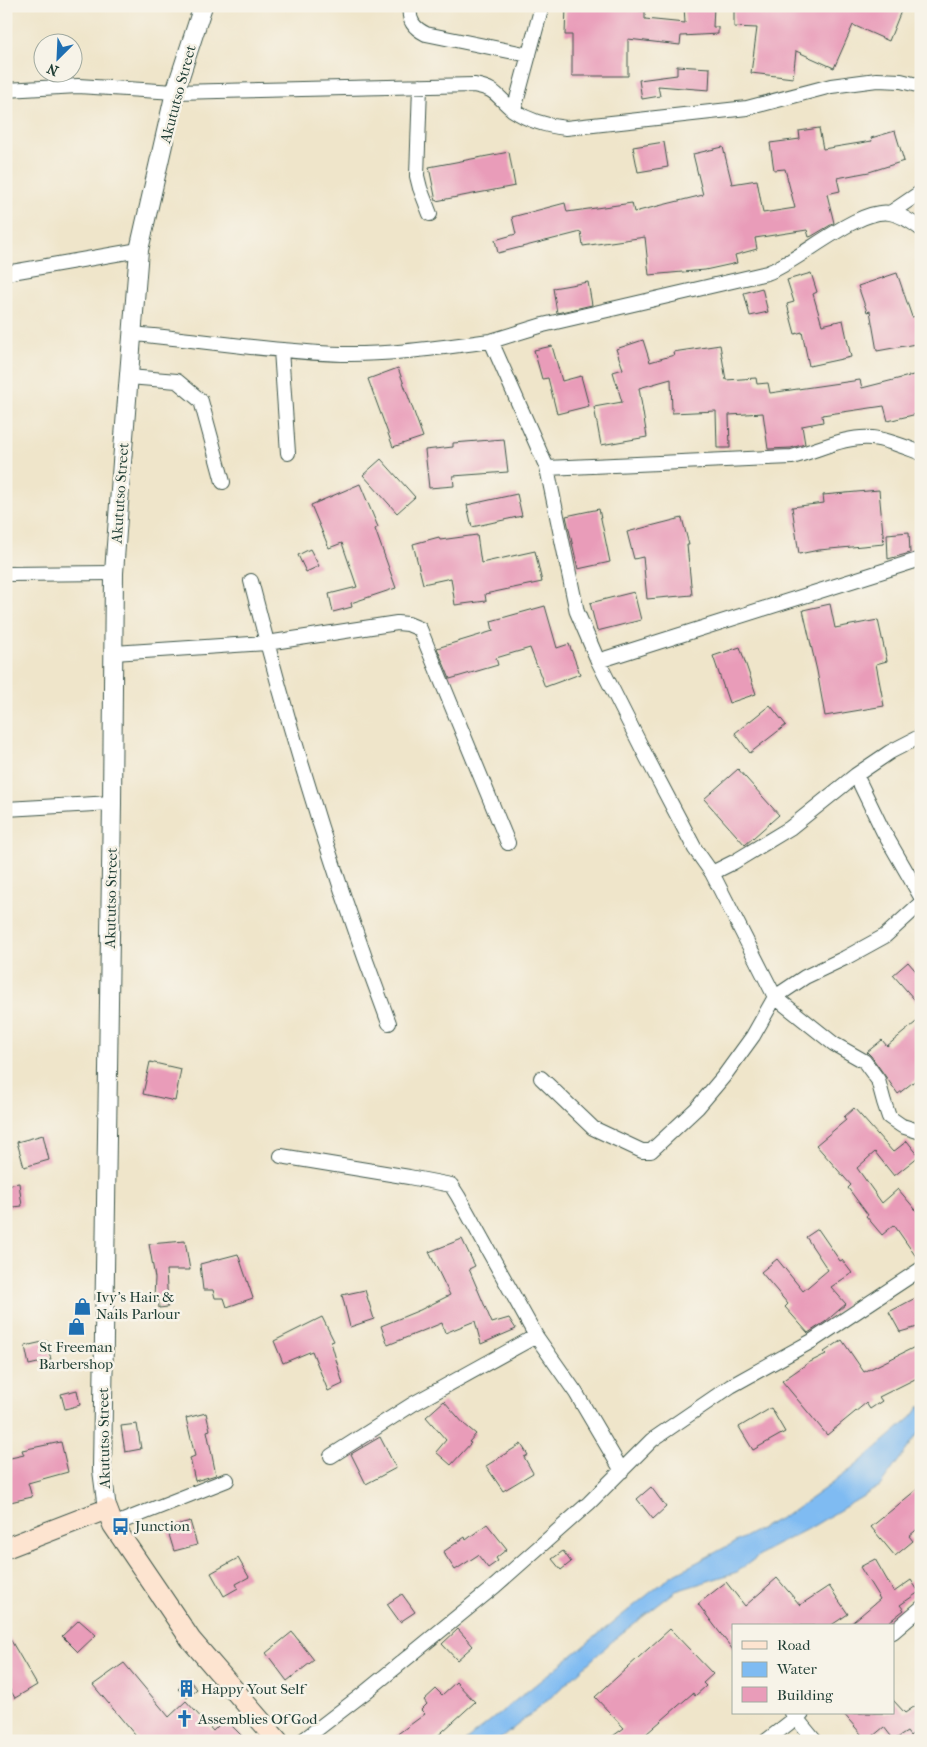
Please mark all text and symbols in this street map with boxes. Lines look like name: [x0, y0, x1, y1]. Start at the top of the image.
north arrow: [32, 32, 82, 82]
street label: Akututso Street: [156, 42, 200, 146]
text: N: [44, 59, 61, 79]
street label: Akututso Street: [107, 441, 133, 545]
street label: Akututso Street: [101, 847, 121, 950]
place label: Ivy's Hair & Nails Parlour: [96, 1288, 180, 1323]
shop icon: Ivy's Hair & Nails Parlour: [72, 1296, 92, 1316]
shop icon: St Freeman Barbershop: [66, 1316, 86, 1336]
place label: St Freeman Barbershop: [39, 1338, 113, 1373]
street label: Akututso Street: [94, 1387, 114, 1490]
bus stop icon: Junction: [111, 1516, 131, 1536]
place label: Junction: [134, 1517, 190, 1535]
legend: [732, 1624, 894, 1714]
text: Road: [777, 1636, 811, 1654]
text: Water: [776, 1660, 817, 1678]
building icon: Happy Yout Self: [177, 1679, 197, 1699]
place label: Happy Yout Self: [201, 1680, 307, 1698]
text: Building: [777, 1686, 834, 1704]
church icon: Assemblies Of God: [174, 1709, 194, 1729]
place label: Assemblies Of God: [197, 1710, 318, 1728]

